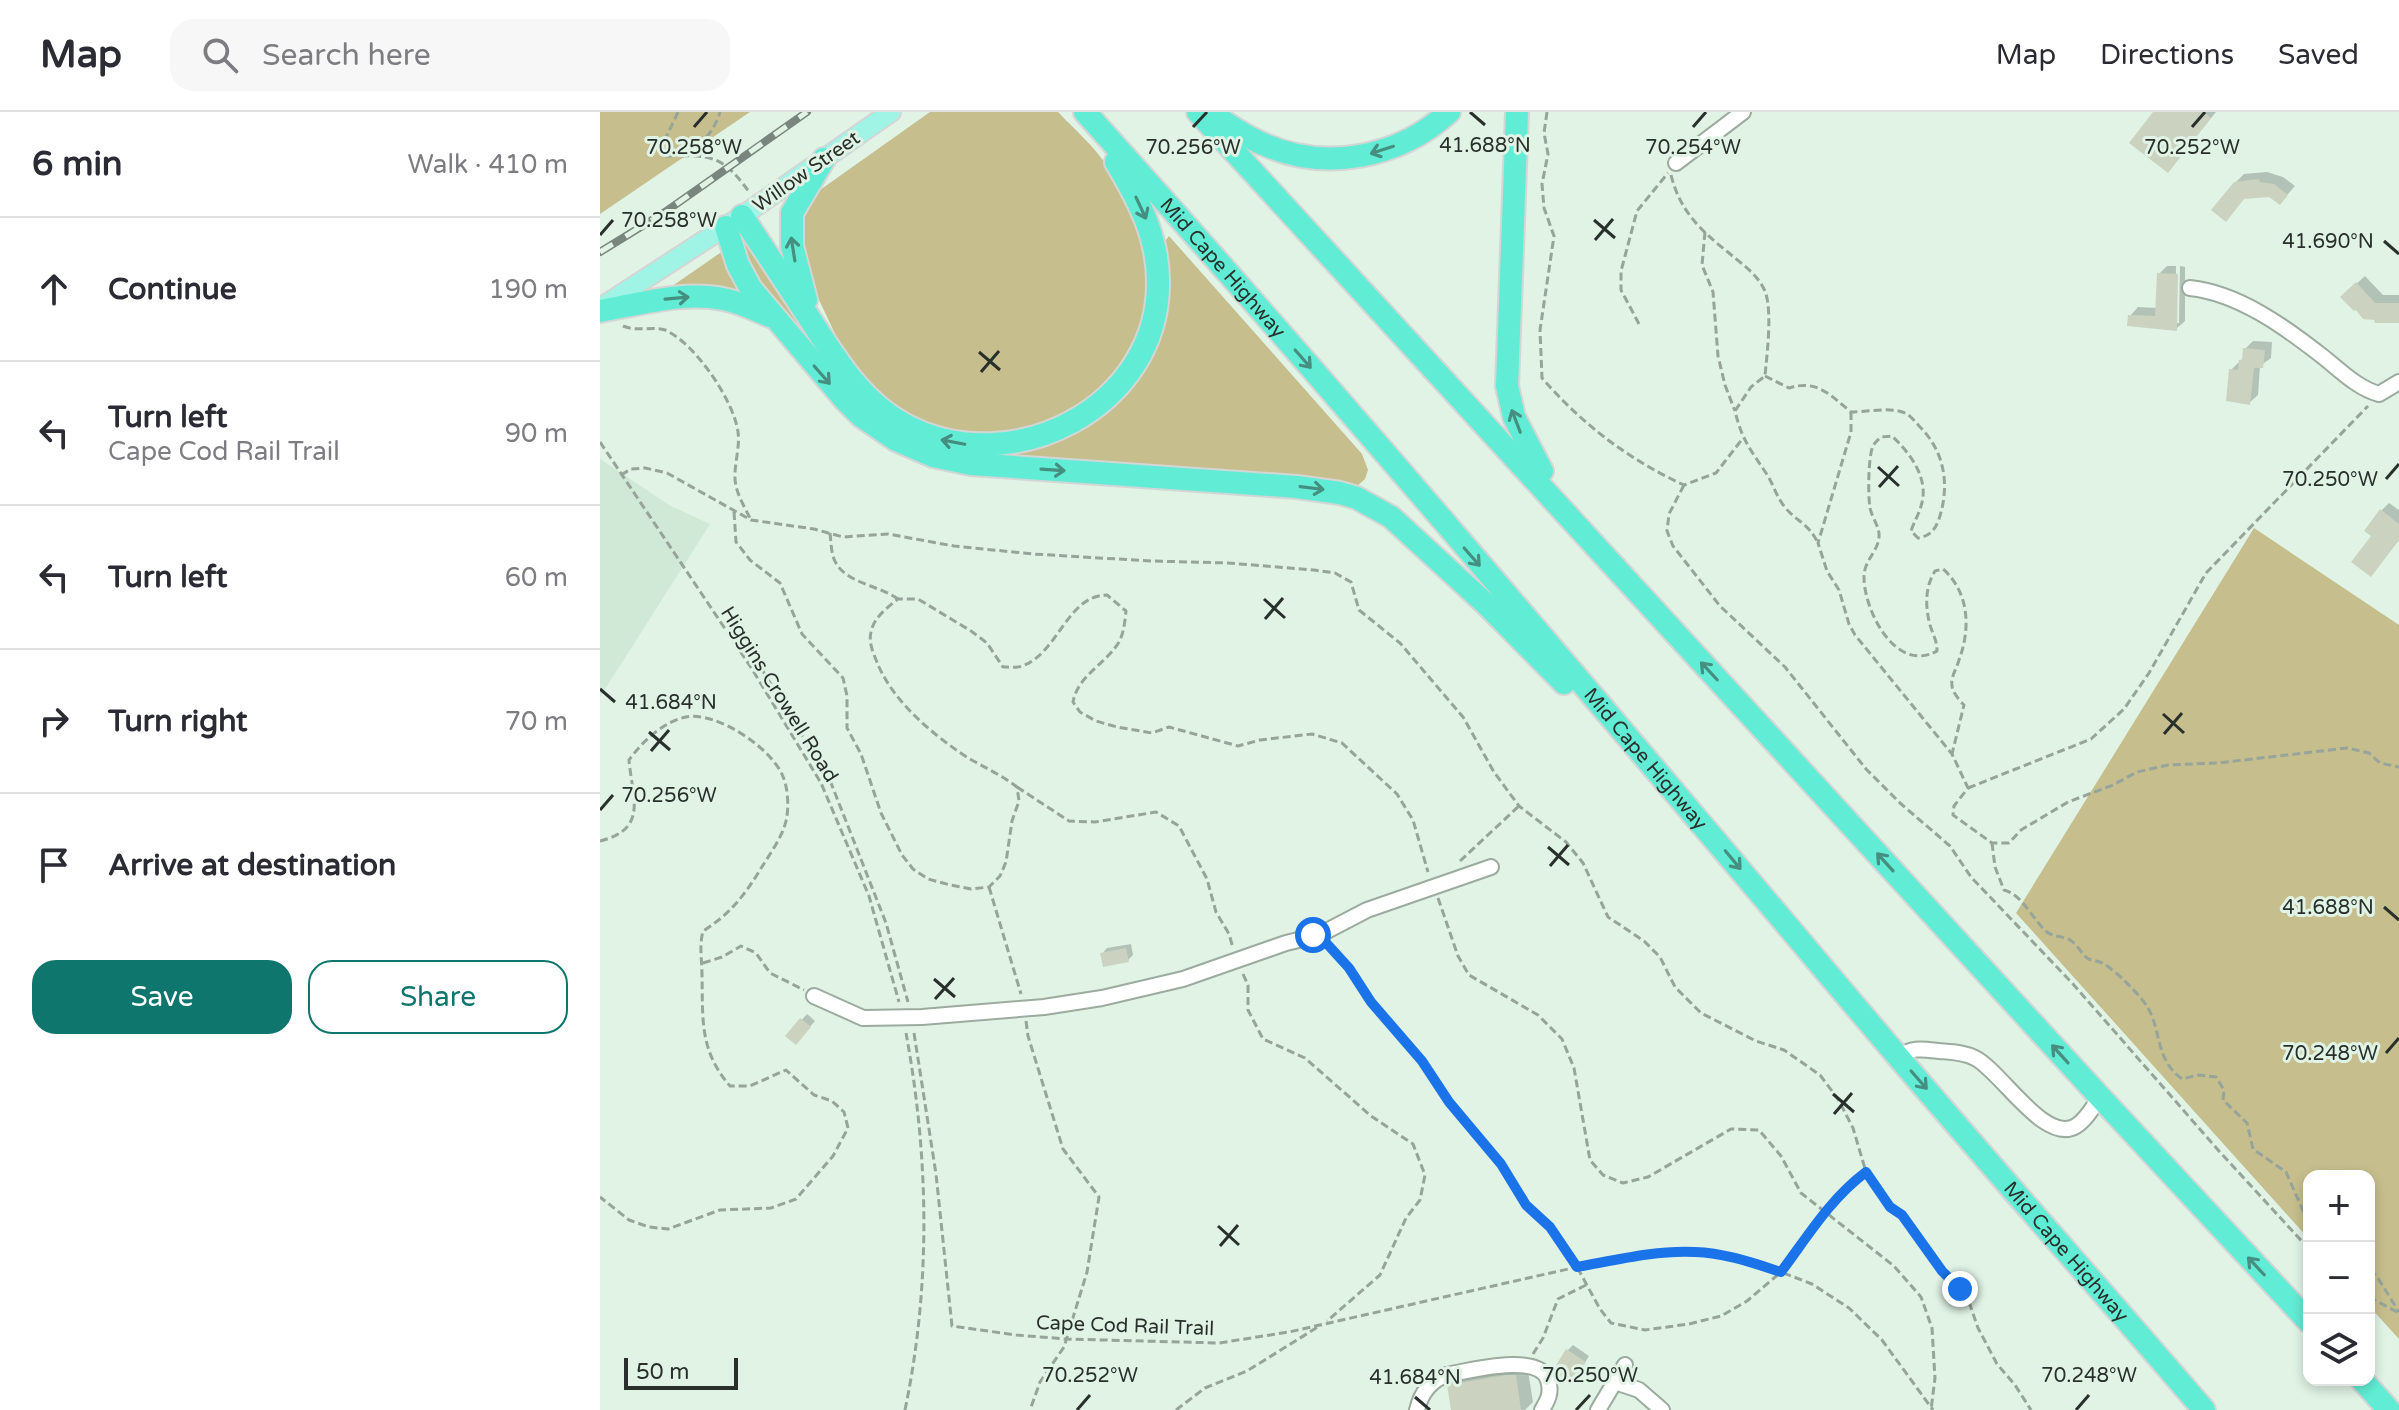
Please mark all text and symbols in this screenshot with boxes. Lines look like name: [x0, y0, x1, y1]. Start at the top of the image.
search box: [170, 19, 730, 91]
text: Map: [40, 32, 122, 78]
icon: search: [198, 33, 242, 77]
text: Search here: [262, 37, 431, 74]
text: Map: [1996, 38, 2056, 72]
text: Directions: [2100, 38, 2234, 72]
text: Saved: [2278, 38, 2359, 72]
street label: Willow Street: [748, 126, 865, 218]
text: 41.688°N: [1439, 134, 1531, 158]
text: 70.258°W: [646, 136, 742, 160]
text: 70.256°W: [1145, 136, 1241, 160]
text: 70.254°W: [1645, 136, 1741, 160]
text: 70.252°W: [2144, 136, 2240, 160]
text: 6 min: [32, 144, 123, 185]
one-way arrow: [1369, 144, 1394, 159]
text: Walk · 410 m: [408, 149, 568, 180]
street label: Mid Cape Highway: [1154, 193, 1290, 343]
one-way arrow: [1134, 196, 1149, 220]
text: 70.258°W: [621, 209, 717, 233]
text: 41.690°N: [2282, 230, 2374, 254]
one-way arrow: [785, 237, 800, 263]
icon: ahead: [32, 267, 76, 311]
text: Continue: [108, 271, 237, 308]
text: 190 m: [488, 274, 568, 305]
one-way arrow: [663, 290, 690, 305]
one-way arrow: [1294, 349, 1312, 369]
one-way arrow: [813, 365, 831, 385]
text: Turn left: [108, 399, 227, 436]
one-way arrow: [1508, 409, 1522, 434]
icon: left: [32, 411, 76, 455]
text: 90 m: [505, 418, 568, 449]
one-way arrow: [941, 433, 966, 448]
text: Cape Cod Rail Trail: [108, 436, 340, 467]
one-way arrow: [1039, 463, 1066, 478]
text: 70.250°W: [2282, 468, 2378, 492]
one-way arrow: [1298, 481, 1325, 496]
one-way arrow: [1463, 546, 1481, 566]
icon: left: [32, 555, 76, 599]
text: Turn left: [108, 559, 227, 596]
text: 60 m: [505, 562, 568, 593]
street label: Higgins Crowell Road: [715, 602, 843, 787]
one-way arrow: [1700, 661, 1718, 681]
street label: Mid Cape Highway: [1578, 683, 1712, 835]
text: 41.684°N: [625, 691, 717, 715]
icon: right: [32, 699, 76, 743]
text: Turn right: [108, 703, 248, 740]
text: 70 m: [505, 706, 568, 737]
text: 70.256°W: [621, 784, 717, 808]
icon: arrive: [32, 843, 76, 887]
text: Arrive at destination: [108, 847, 396, 884]
one-way arrow: [1724, 850, 1742, 870]
one-way arrow: [1877, 852, 1895, 872]
text: 41.688°N: [2282, 896, 2374, 920]
route start: [1295, 917, 1331, 953]
button: Save: [32, 960, 292, 1034]
button: Share: [308, 960, 568, 1034]
text: 70.248°W: [2282, 1042, 2378, 1066]
one-way arrow: [2051, 1044, 2070, 1064]
one-way arrow: [1909, 1070, 1927, 1090]
map controls: [2303, 1170, 2375, 1386]
button: +: [2303, 1170, 2375, 1242]
street label: Mid Cape Highway: [1998, 1177, 2134, 1327]
button: −: [2303, 1242, 2375, 1314]
one-way arrow: [2247, 1256, 2265, 1276]
route end: [1942, 1271, 1978, 1307]
street label: Cape Cod Rail Trail: [1035, 1311, 1214, 1341]
button: layers: [2303, 1314, 2375, 1386]
scale bar: [624, 1354, 738, 1390]
text: 50 m: [636, 1359, 690, 1385]
text: 70.252°W: [1042, 1364, 1138, 1388]
text: 70.250°W: [1542, 1364, 1638, 1388]
text: 70.248°W: [2041, 1364, 2137, 1388]
text: 41.684°N: [1369, 1366, 1461, 1390]

